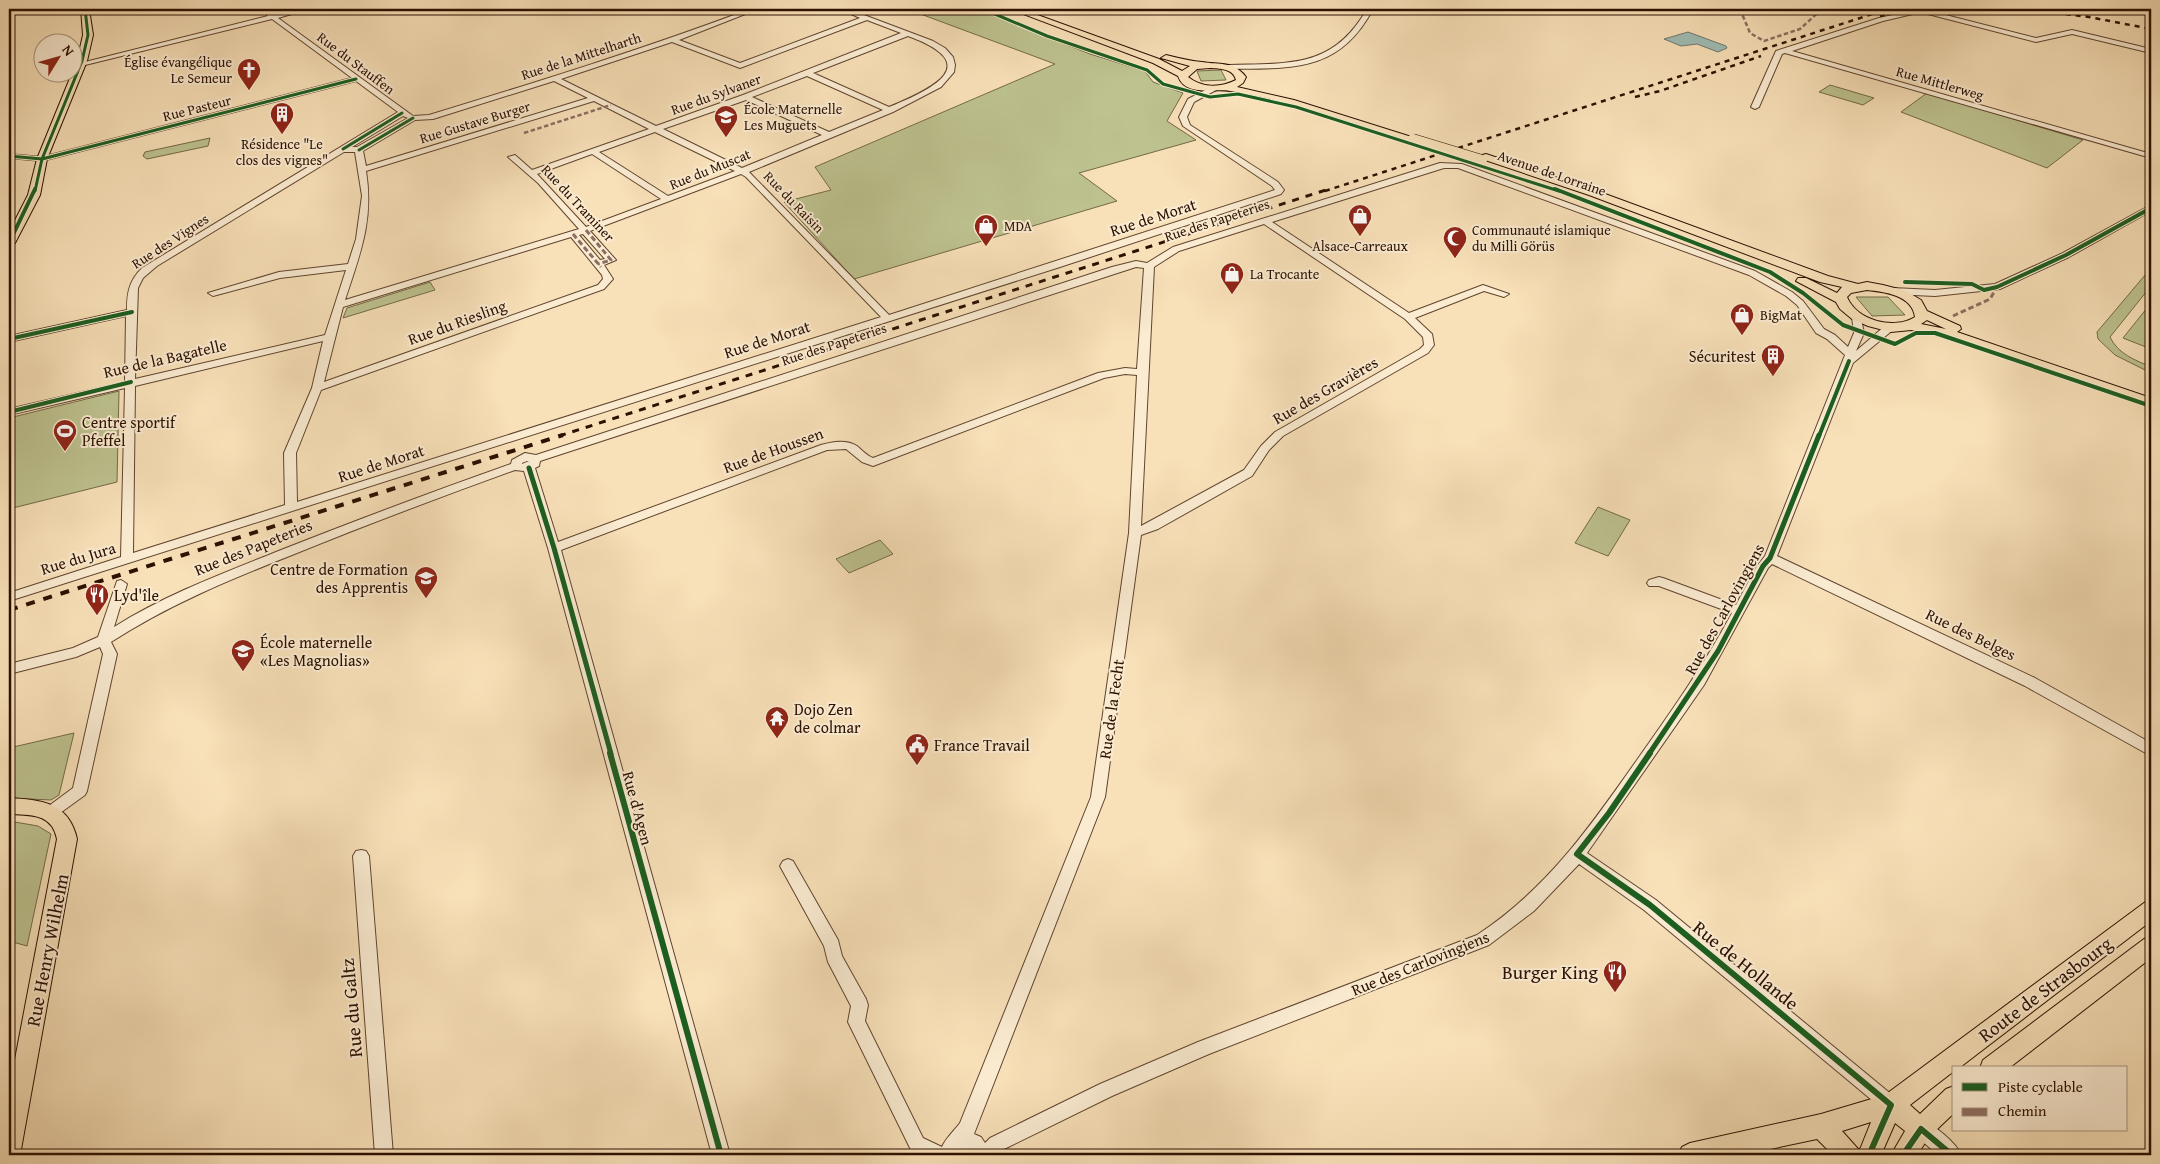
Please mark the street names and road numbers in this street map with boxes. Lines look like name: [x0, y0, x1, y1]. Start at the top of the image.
street label: Rue du Stauffen: [313, 27, 399, 99]
street label: Rue de la Mittelharth: [519, 27, 644, 85]
street label: Rue Mittlerweg: [1894, 61, 1986, 105]
street label: Rue du Sylvaner: [668, 68, 764, 120]
street label: Rue Pasteur: [161, 90, 234, 126]
street label: Rue Gustave Burger: [417, 96, 533, 148]
street label: Rue du Muscat: [666, 144, 754, 194]
street label: Avenue de Lorraine: [1495, 145, 1609, 201]
street label: Rue du Traminer: [537, 160, 619, 246]
street label: Rue du Raisin: [759, 167, 829, 238]
street label: Rue de Morat: [1107, 192, 1200, 242]
street label: Rue des Papeteries: [1162, 194, 1272, 246]
street label: Rue des Vignes: [128, 209, 212, 273]
street label: Rue du Riesling: [404, 293, 510, 351]
street label: Rue de Morat: [721, 314, 814, 364]
street label: Rue des Papeteries: [779, 318, 889, 370]
street label: Rue de la Bagatelle: [101, 332, 229, 384]
street label: Rue des Gravières: [1268, 350, 1382, 430]
street label: Rue de Houssen: [720, 421, 826, 479]
street label: Rue de Morat: [335, 438, 428, 488]
street label: Rue des Papeteries: [190, 512, 316, 582]
street label: Rue du Jura: [38, 535, 119, 581]
street label: Rue des Carlovingiens: [1678, 539, 1770, 679]
street label: Rue des Belges: [1922, 602, 2020, 666]
street label: Rue de la Fecht: [1092, 657, 1130, 760]
street label: Rue d'Agen: [617, 768, 659, 848]
street label: Rue Henry Wilhelm: [18, 871, 76, 1029]
street label: Rue de Hollande: [1687, 913, 1805, 1017]
street label: Rue des Carlovingiens: [1347, 924, 1493, 1002]
street label: Route de Strasbourg: [1972, 929, 2118, 1049]
street label: Rue du Galtz: [333, 957, 369, 1059]

